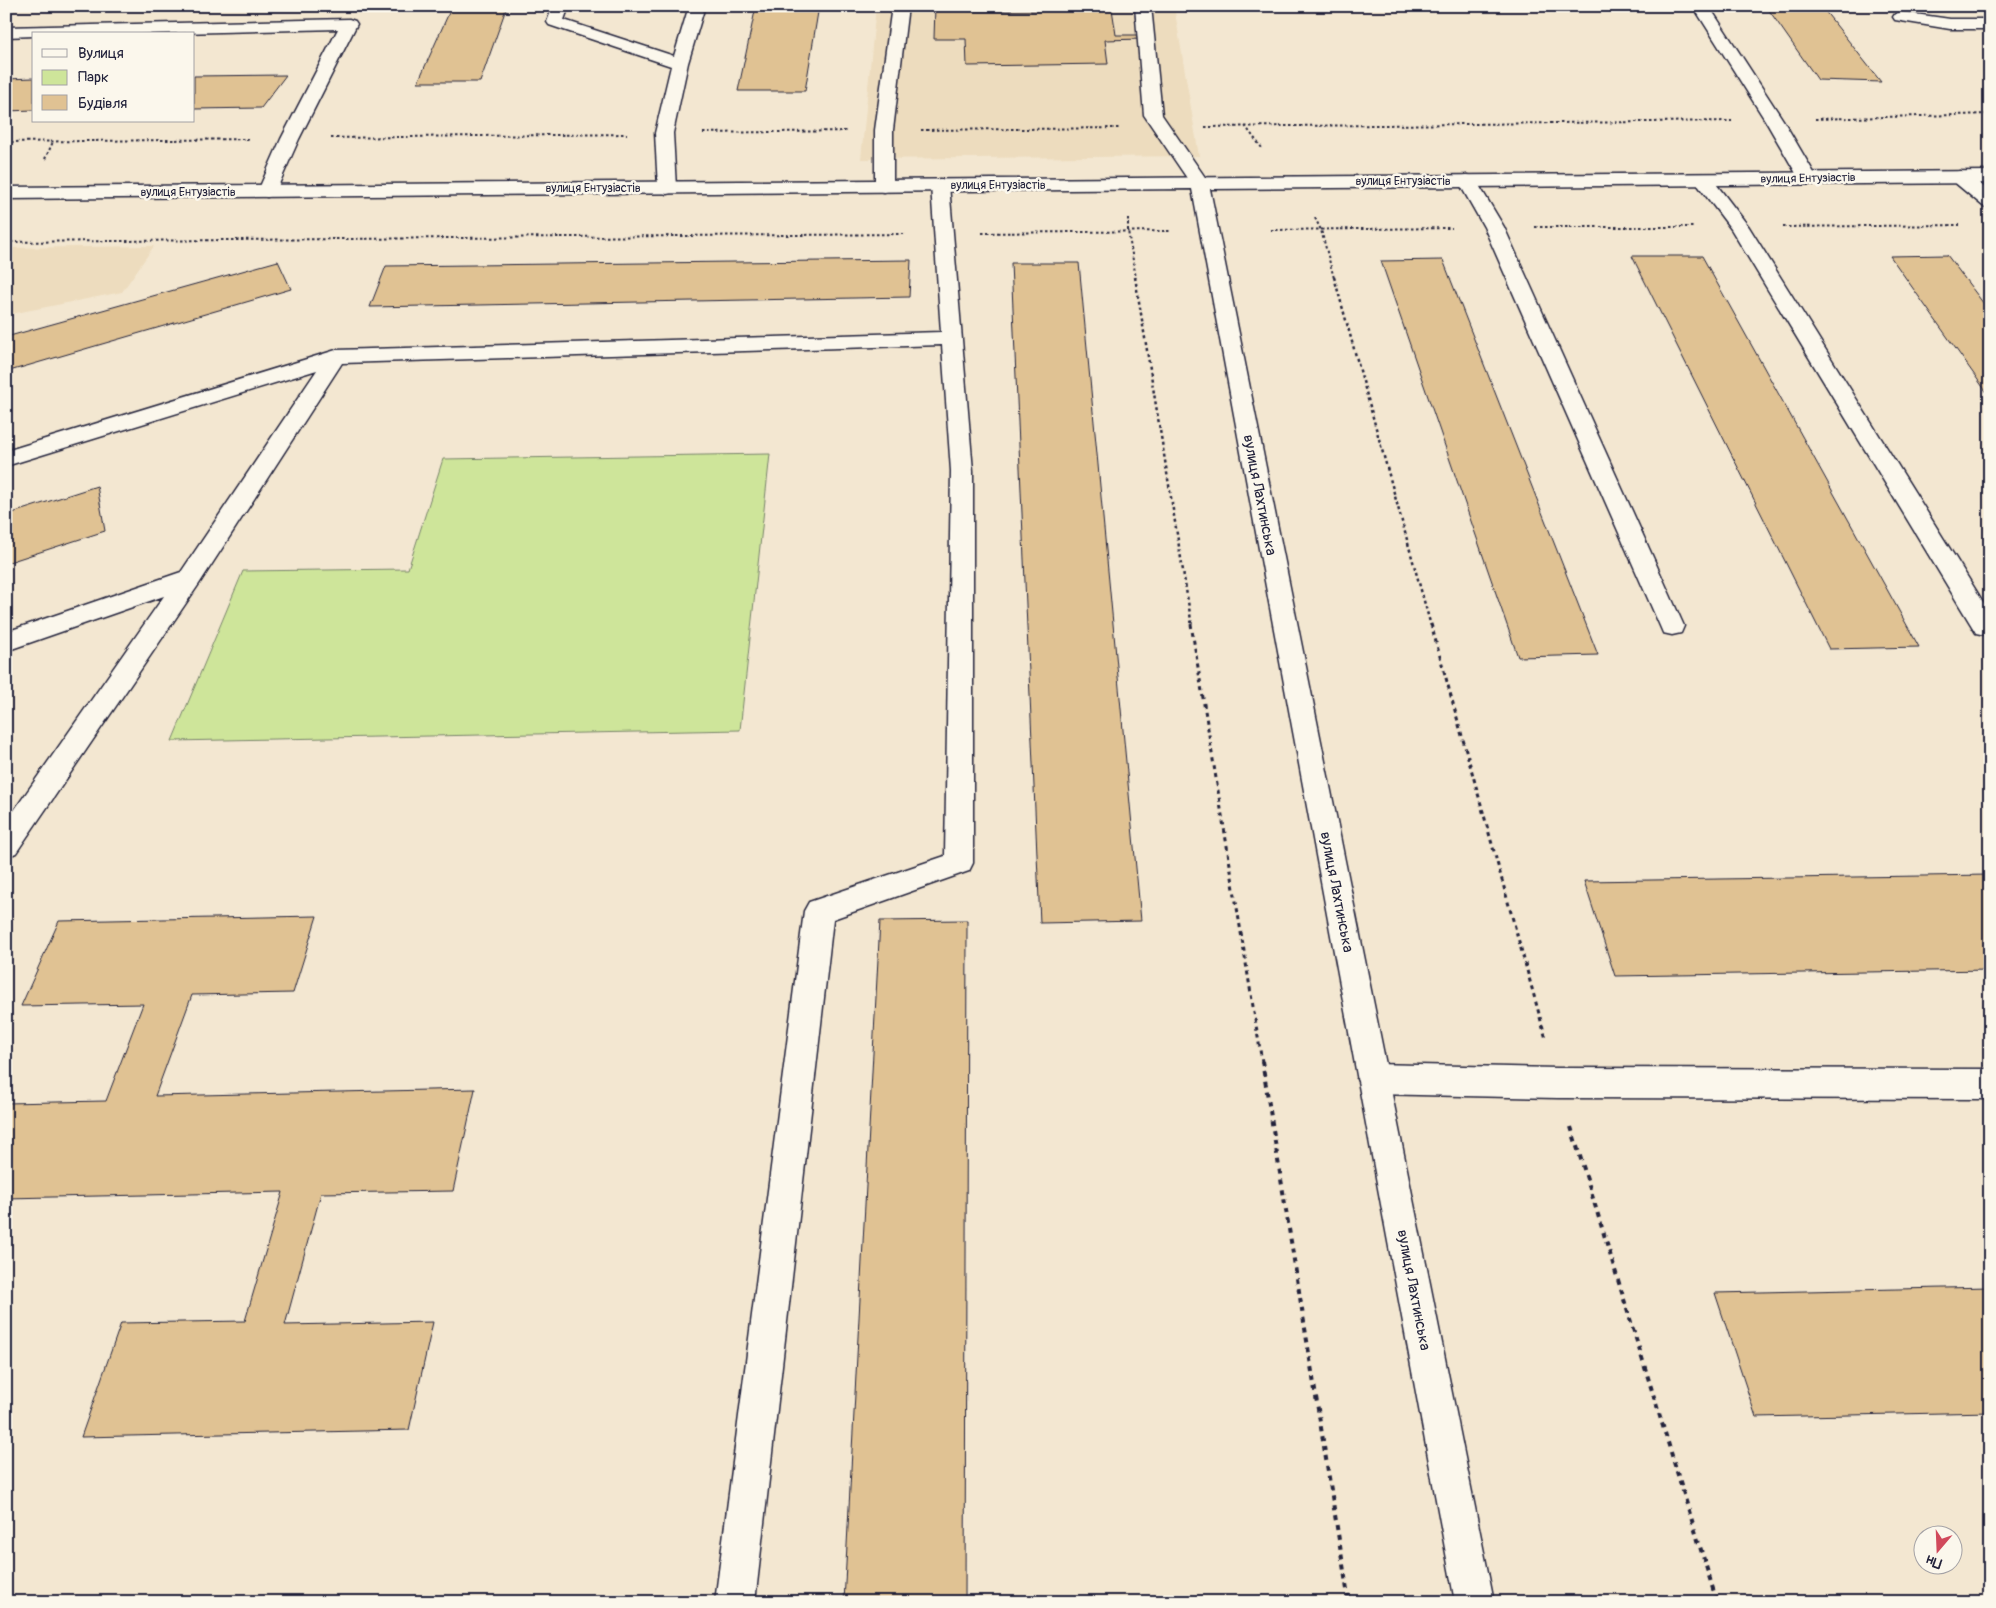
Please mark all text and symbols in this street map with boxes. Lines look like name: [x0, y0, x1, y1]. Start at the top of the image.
legend: [32, 32, 195, 122]
text: Вулиця: [78, 44, 124, 63]
text: Парк: [78, 68, 109, 87]
text: Будівля: [78, 94, 127, 113]
street label: вулиця Ентузіастів: [1760, 170, 1856, 187]
street label: вулиця Ентузіастів: [1355, 174, 1451, 189]
street label: вулиця Ентузіастів: [950, 178, 1046, 193]
street label: вулиця Ентузіастів: [545, 181, 641, 196]
street label: вулиця Ентузіастів: [140, 185, 236, 200]
street label: вулиця Лахтинська: [1239, 433, 1281, 557]
street label: вулиця Лахтинська: [1316, 830, 1358, 954]
street label: вулиця Лахтинська: [1393, 1228, 1435, 1352]
north arrow: [1914, 1526, 1964, 1576]
text: Пн: [1924, 1551, 1944, 1572]

